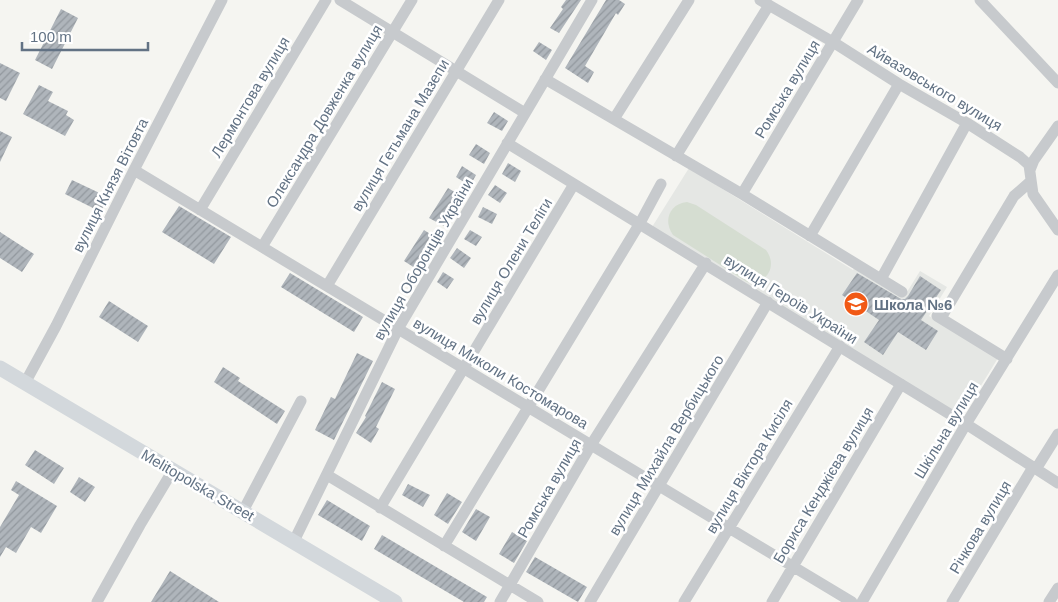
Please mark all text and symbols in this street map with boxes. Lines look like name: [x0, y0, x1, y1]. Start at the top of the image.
scale bar: [22, 20, 149, 52]
street label: Олександра Довженка вулиця: [263, 22, 385, 210]
text: 100 m: [30, 28, 72, 45]
street label: Лермонтова вулиця: [207, 34, 293, 160]
street label: Ромська вулиця: [751, 37, 823, 141]
street label: Айвазовського вулиця: [865, 40, 1005, 134]
street label: вулиця Гетьмана Мазепи: [348, 56, 452, 214]
street label: вулиця Князя Вітовта: [69, 115, 152, 255]
street label: вулиця Оборонців України: [370, 175, 476, 343]
street label: вулиця Олени Теліги: [467, 195, 555, 327]
street label: вулиця Героїв України: [721, 251, 861, 347]
school or university icon: Школа №6: [843, 291, 869, 317]
place label: Школа №6: [874, 296, 952, 313]
street label: вулиця Миколи Костомарова: [411, 314, 592, 432]
street label: вулиця Михайла Вербицького: [605, 352, 727, 538]
street label: Шкільна вулиця: [910, 379, 982, 481]
street label: вулиця Віктора Кисіля: [702, 396, 796, 536]
street label: Бориса Кенджієва вулиця: [770, 404, 876, 566]
street label: Ромська вулиця: [514, 436, 584, 540]
street label: Melitopolska Street: [139, 446, 258, 525]
street label: Річкова вулиця: [946, 478, 1014, 576]

